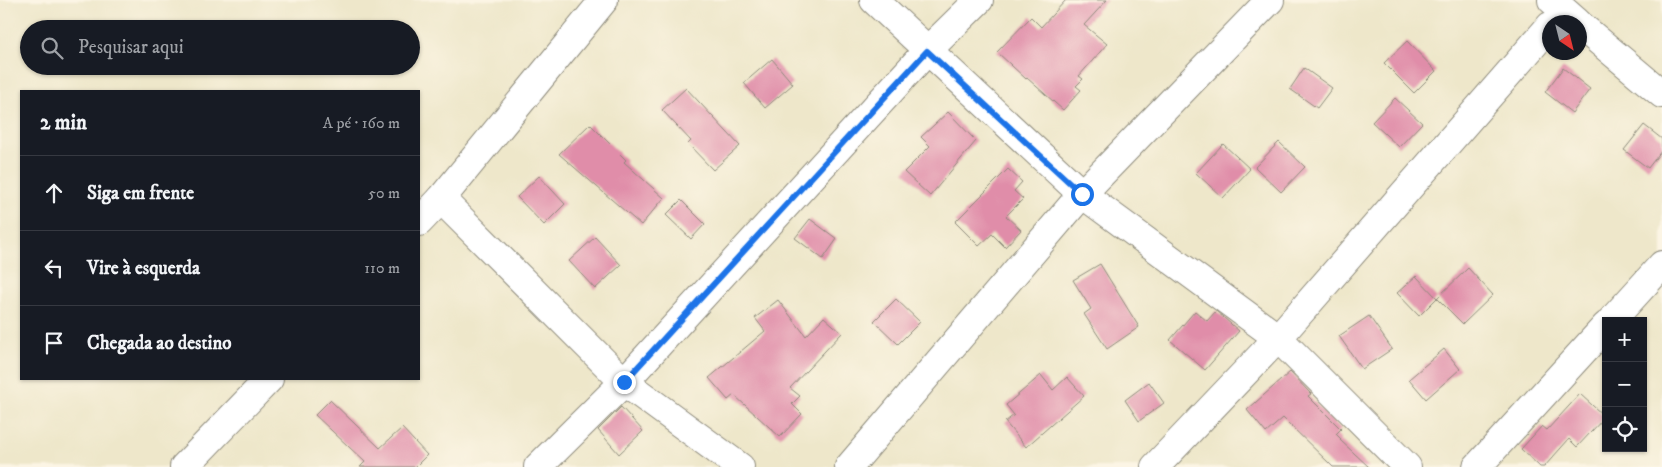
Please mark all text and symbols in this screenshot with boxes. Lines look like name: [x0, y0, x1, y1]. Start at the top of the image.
north arrow: [1542, 15, 1587, 60]
search box: [20, 20, 420, 75]
icon: search: [38, 34, 66, 62]
text: Pesquisar aqui: [78, 36, 184, 59]
text: 2 min: [40, 110, 87, 136]
text: A pé · 160 m: [323, 113, 400, 133]
icon: ahead: [40, 179, 68, 207]
text: Siga em frente: [87, 182, 194, 205]
text: 50 m: [368, 183, 400, 203]
route start: [1071, 183, 1094, 206]
icon: left: [40, 254, 68, 282]
text: Vire à esquerda: [87, 257, 200, 280]
text: 110 m: [364, 258, 400, 278]
map controls: [1602, 317, 1647, 452]
button: +: [1602, 317, 1647, 362]
icon: arrive: [40, 329, 68, 357]
text: Chegada ao destino: [87, 332, 232, 355]
button: −: [1602, 362, 1647, 407]
route end: [613, 371, 636, 394]
button: locate: [1602, 407, 1647, 452]

